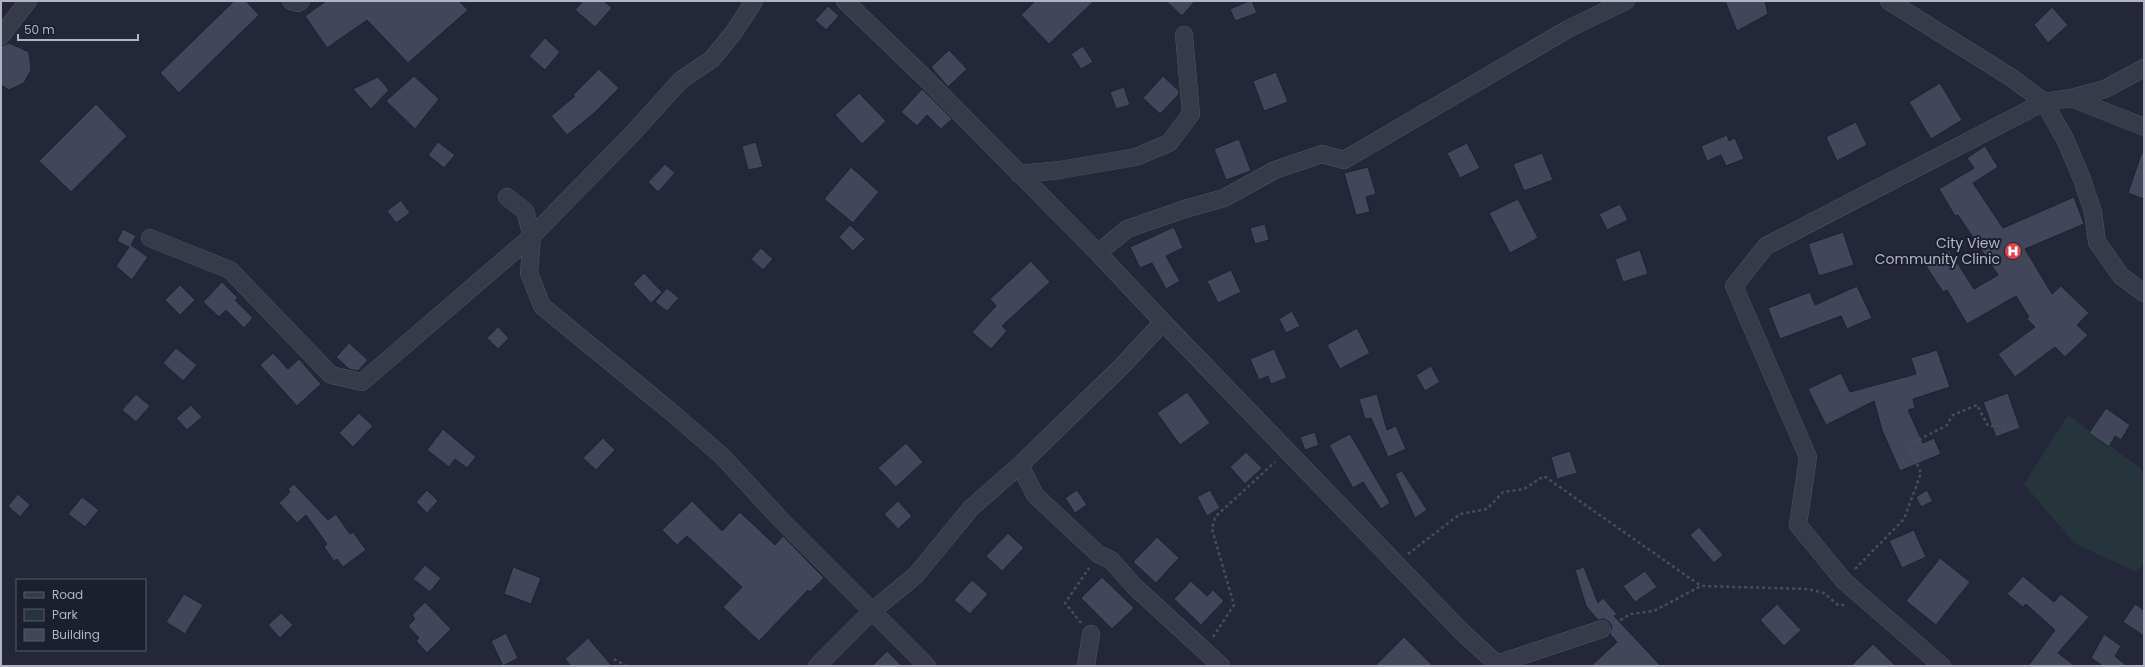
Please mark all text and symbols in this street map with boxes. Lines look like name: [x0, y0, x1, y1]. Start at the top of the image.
scale bar: [18, 16, 138, 42]
text: 50 m: [24, 21, 55, 38]
place label: City View Community Clinic: [1875, 233, 2001, 269]
hospital icon: City View Community Clinic: [2003, 241, 2023, 261]
legend: [16, 579, 146, 651]
text: Road: [52, 586, 83, 603]
text: Park: [52, 606, 79, 623]
text: Building: [52, 626, 100, 643]

